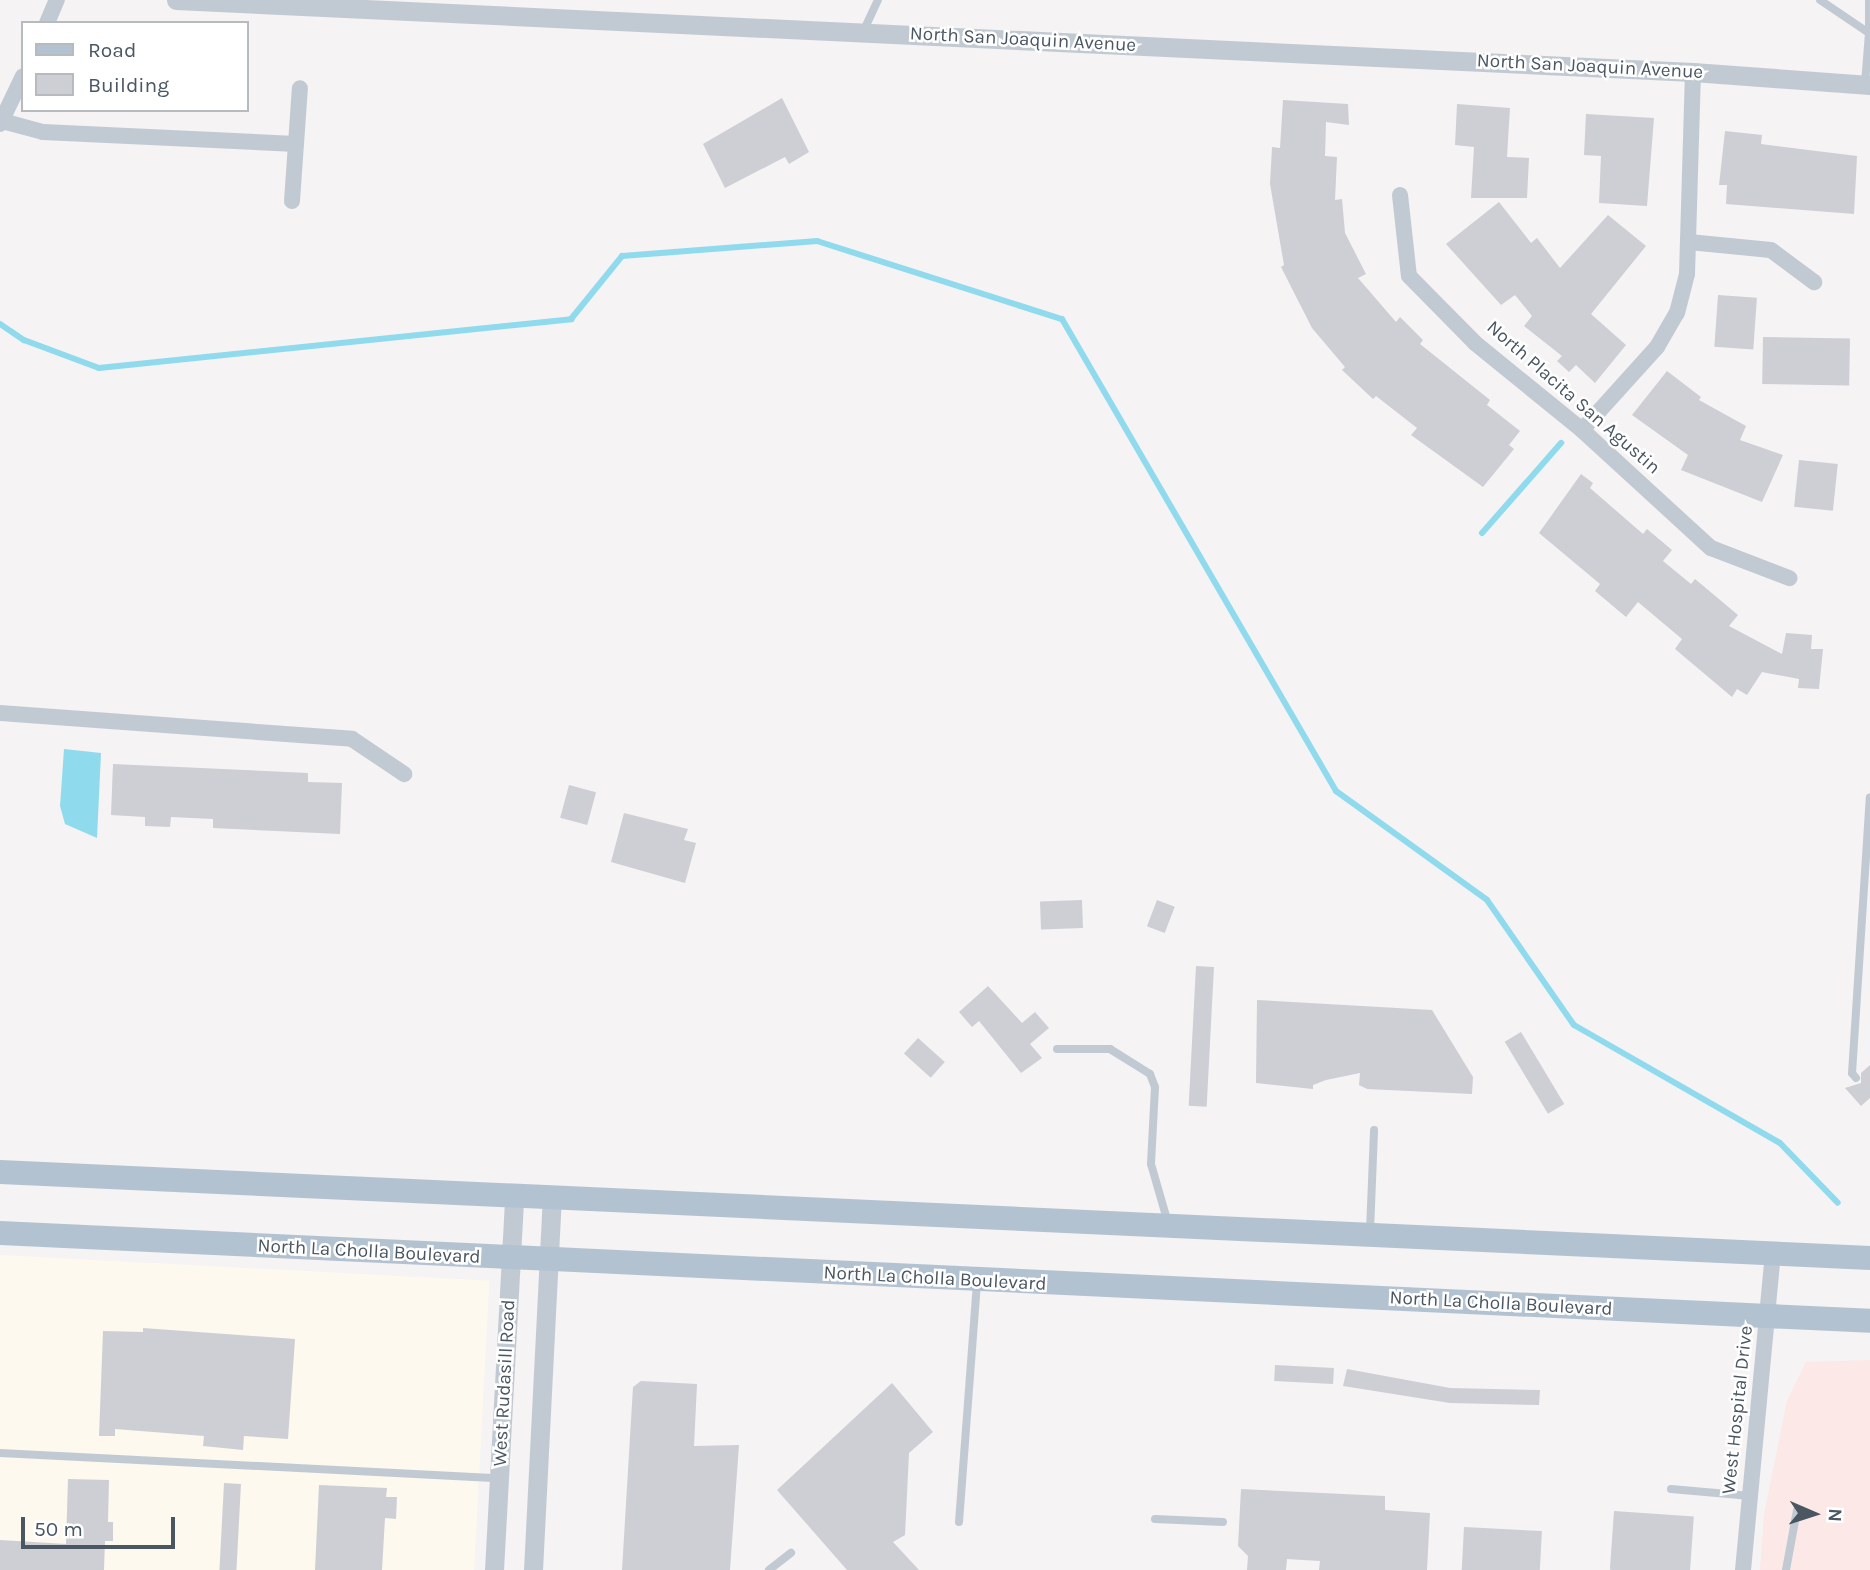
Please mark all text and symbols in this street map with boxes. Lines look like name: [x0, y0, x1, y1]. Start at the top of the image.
legend: [21, 21, 248, 112]
street label: North San Joaquin Avenue: [909, 23, 1137, 57]
text: Road: [88, 38, 136, 62]
street label: North San Joaquin Avenue: [1476, 50, 1704, 84]
text: Building: [88, 73, 169, 97]
street label: North Placita San Agustin: [1482, 316, 1664, 480]
street label: North La Cholla Boulevard: [257, 1235, 481, 1269]
street label: North La Cholla Boulevard: [823, 1262, 1047, 1296]
street label: North La Cholla Boulevard: [1389, 1287, 1613, 1321]
street label: West Rudasill Road: [489, 1299, 521, 1467]
street label: West Hospital Drive: [1718, 1325, 1758, 1495]
north arrow: [1779, 1479, 1849, 1549]
scale bar: [24, 1504, 178, 1548]
text: N: [1824, 1508, 1846, 1522]
text: 50 m: [34, 1517, 83, 1541]

